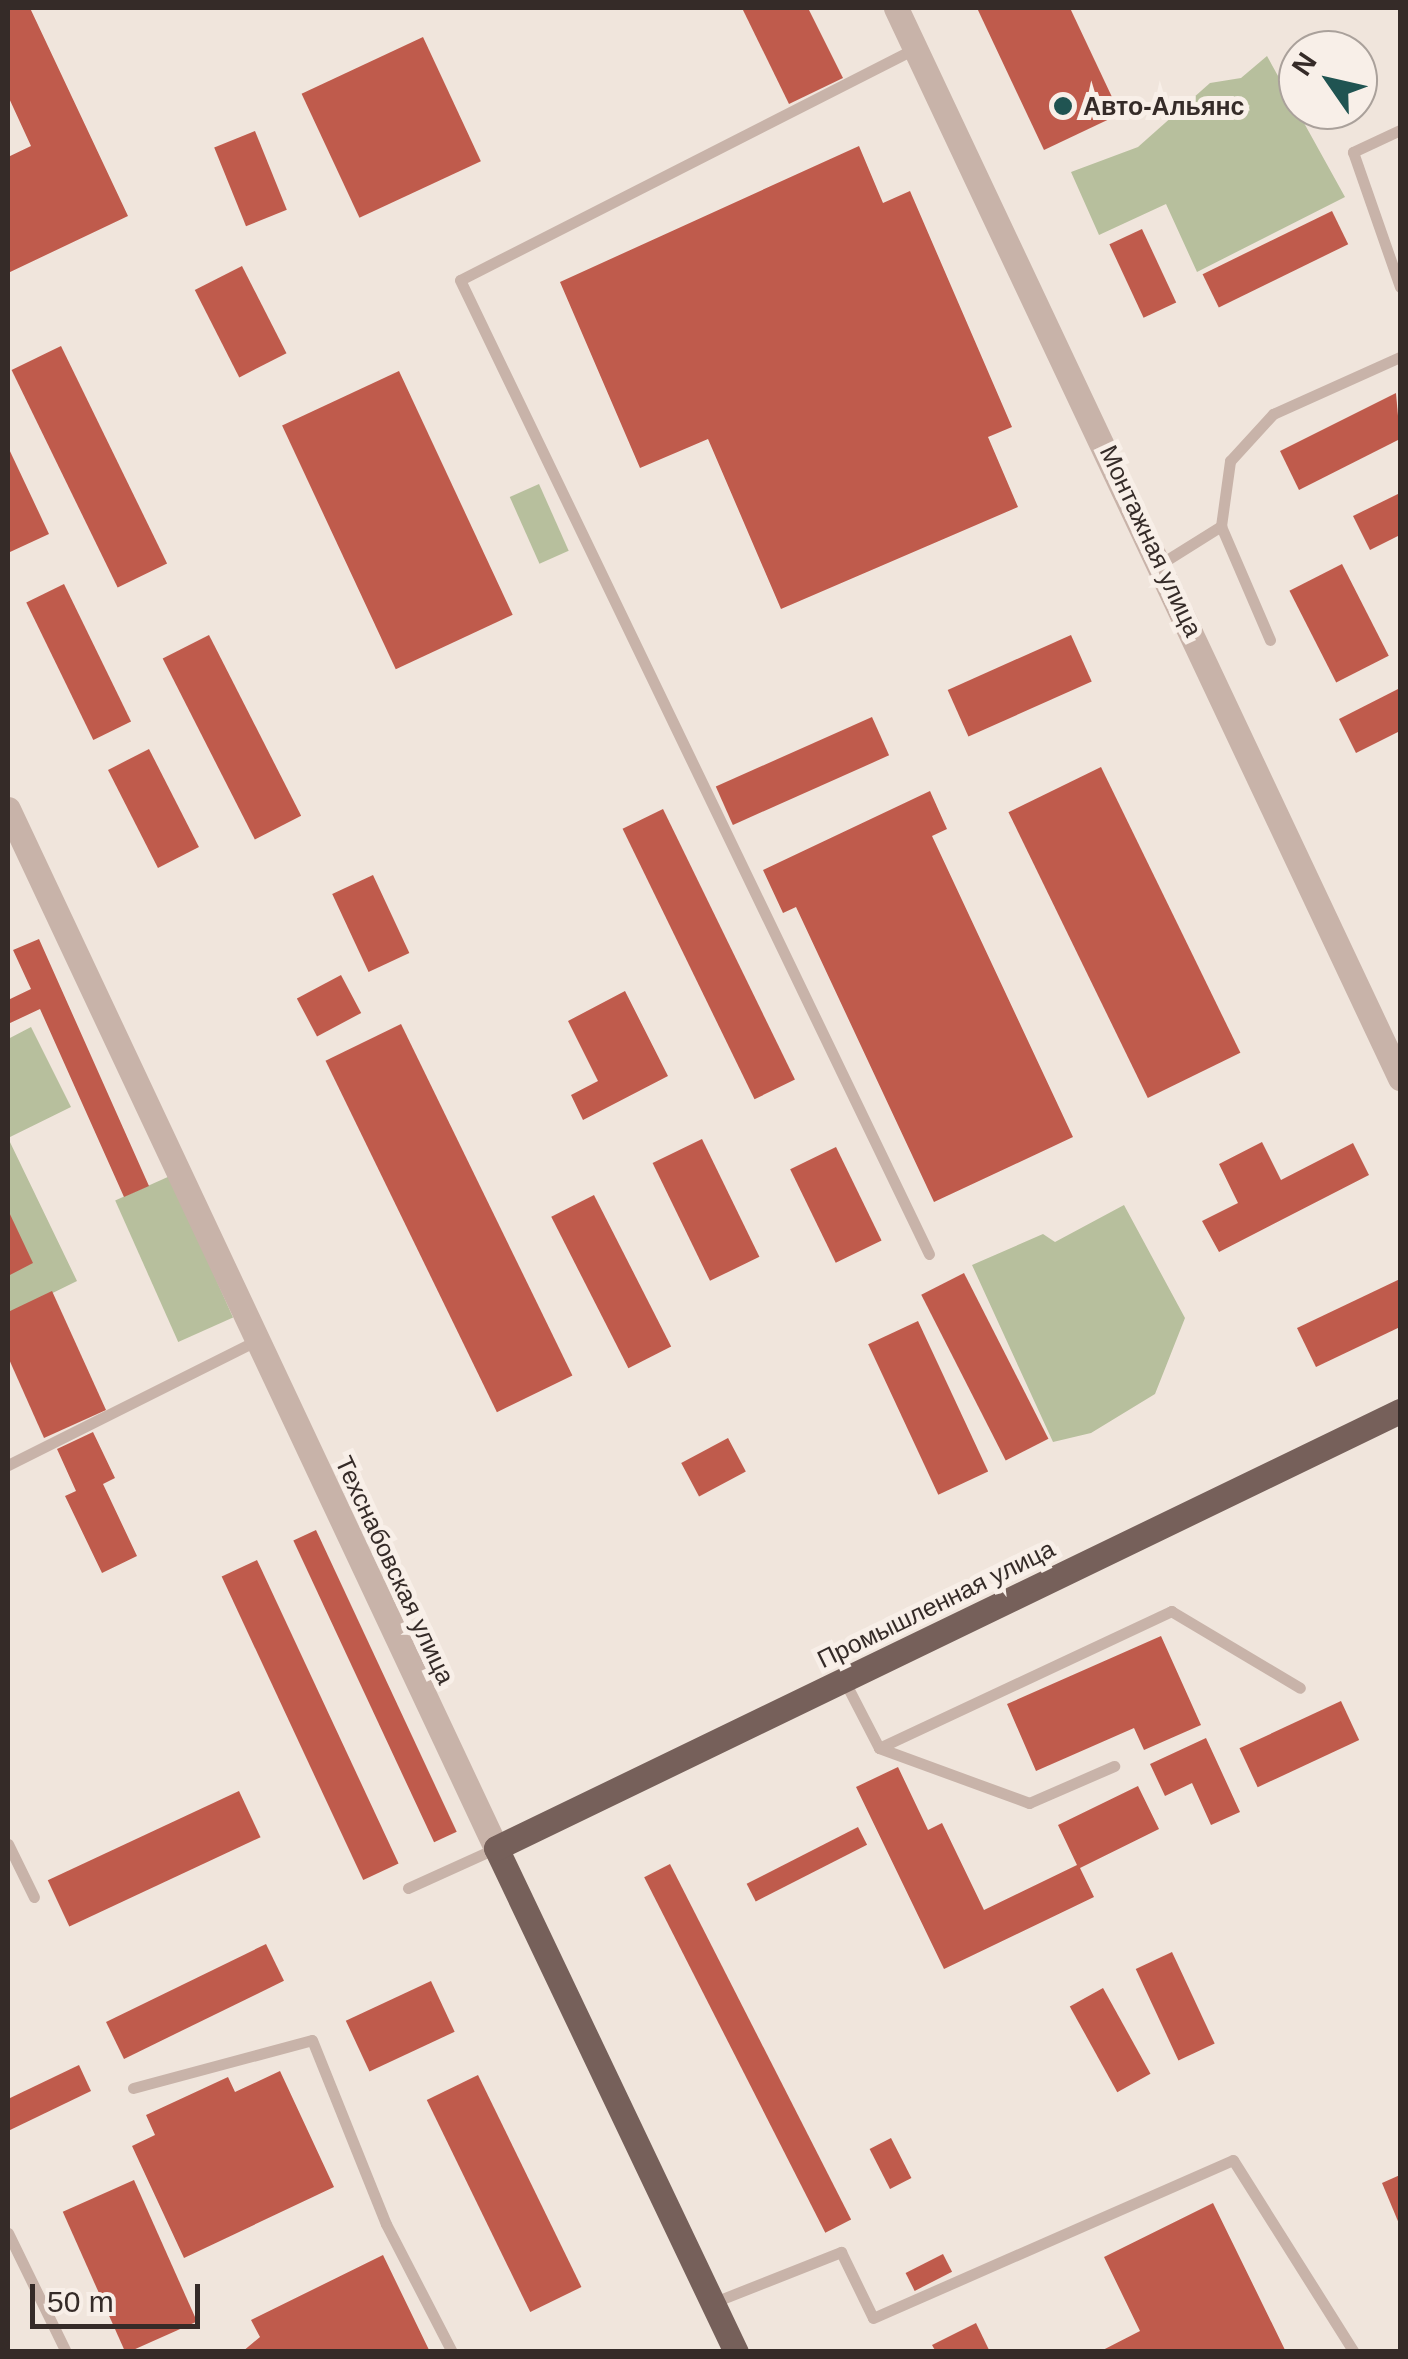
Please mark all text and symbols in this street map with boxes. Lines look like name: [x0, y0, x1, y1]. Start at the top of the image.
north arrow: [1278, 30, 1378, 130]
text: N: [1286, 47, 1323, 81]
place label: Авто-Альянс: [1083, 91, 1244, 121]
marker: Авто-Альянс: [1052, 95, 1074, 117]
street label: Монтажная улица: [1094, 441, 1208, 641]
street label: Техснабовская улица: [329, 1451, 461, 1689]
street label: Промышленная улица: [812, 1533, 1060, 1675]
scale bar: [35, 2264, 205, 2326]
text: 50 m: [47, 2285, 114, 2318]

